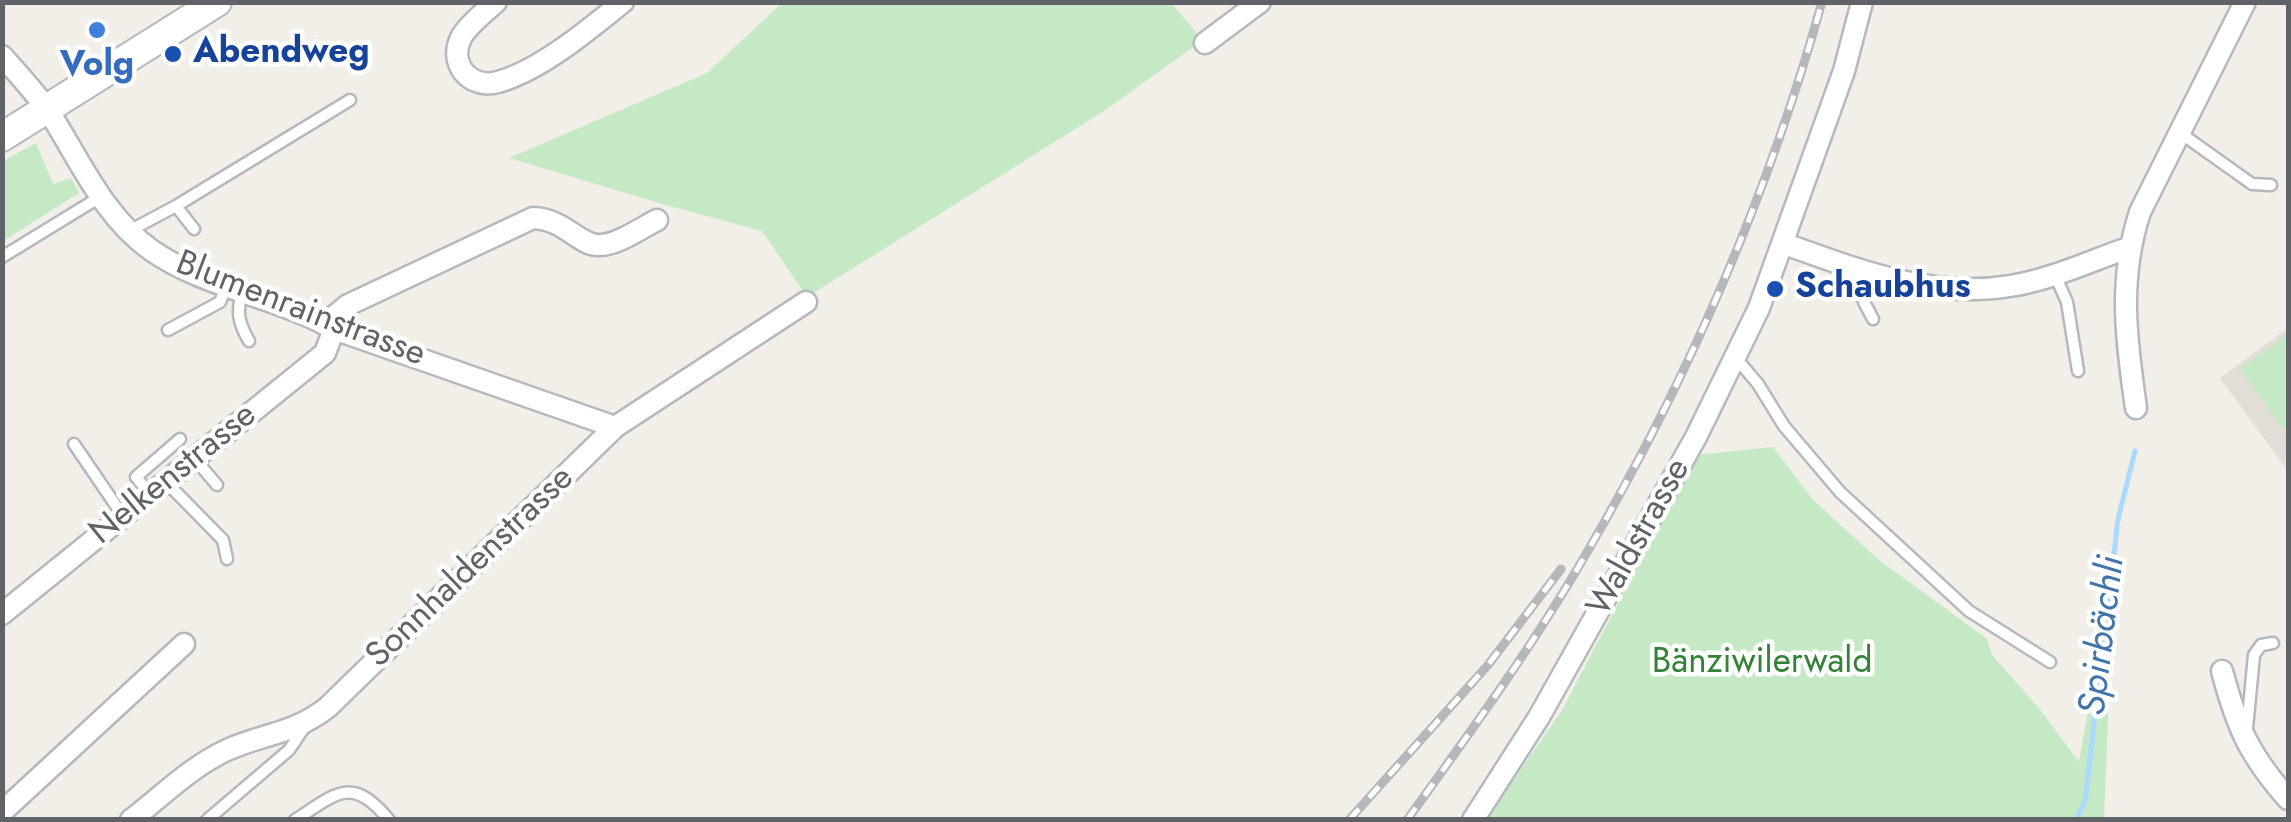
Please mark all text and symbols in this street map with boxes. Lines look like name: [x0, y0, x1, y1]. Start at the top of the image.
marker: Volg: [86, 19, 108, 41]
place label: Abendweg: [193, 33, 370, 75]
marker: Abendweg: [162, 43, 184, 65]
place label: Volg: [60, 46, 134, 88]
street label: Blumenrainstrasse: [169, 243, 431, 377]
place label: Schaubhus: [1795, 268, 1971, 310]
marker: Schaubhus: [1764, 278, 1786, 300]
street label: Nelkenstrasse: [82, 395, 266, 555]
street label: Waldstrasse: [1580, 452, 1700, 624]
street label: Sonnhaldenstrasse: [358, 458, 584, 678]
water label: Spirbächli: [2072, 554, 2136, 718]
park label: Bänziwilerwald: [1652, 643, 1872, 685]

